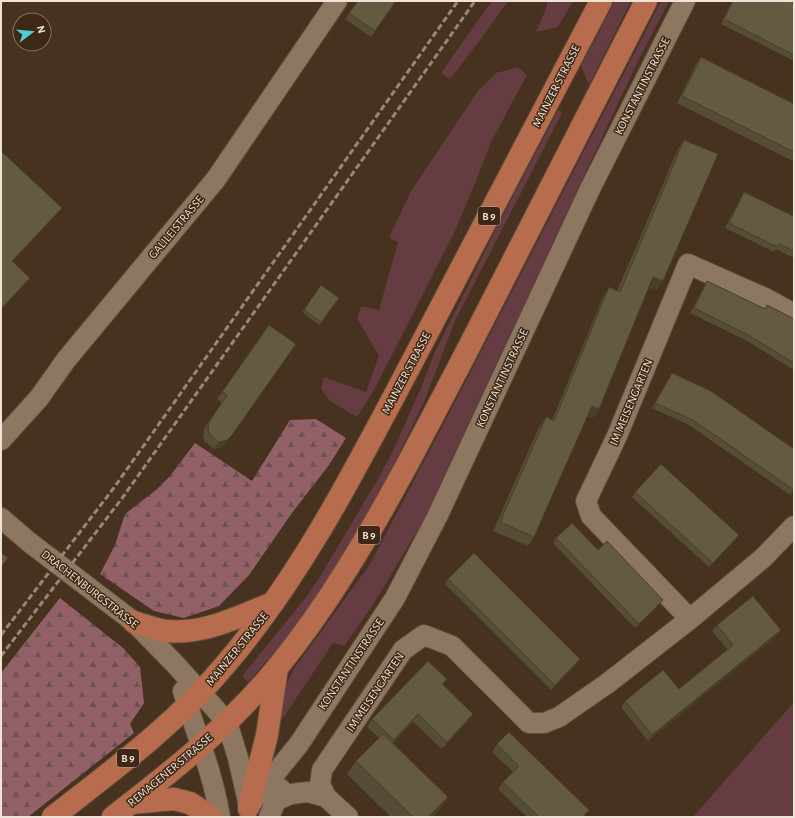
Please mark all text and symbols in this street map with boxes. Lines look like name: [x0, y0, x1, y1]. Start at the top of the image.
north arrow: [12, 12, 52, 52]
text: N: [35, 24, 47, 35]
street label: KONSTANTINSTRASSE: [612, 35, 672, 136]
street label: MAINZER STRASSE: [530, 43, 582, 129]
street label: GALILEISTRASSE: [146, 193, 206, 261]
road number: B 9: [478, 207, 500, 225]
street label: KONSTANTINSTRASSE: [474, 327, 530, 429]
street label: MAINZER STRASSE: [379, 330, 433, 416]
street label: IM MEISENGARTEN: [607, 357, 655, 447]
road number: B 9: [358, 526, 380, 544]
street label: DRACHENBURGSTRASSE: [39, 548, 141, 631]
street label: MAINZER STRASSE: [204, 610, 270, 688]
street label: KONSTANTINSTRASSE: [316, 616, 386, 712]
street label: IM MEISENGARTEN: [344, 650, 406, 734]
street label: REMAGENER STRASSE: [125, 731, 215, 809]
road number: B 9: [117, 749, 139, 767]

